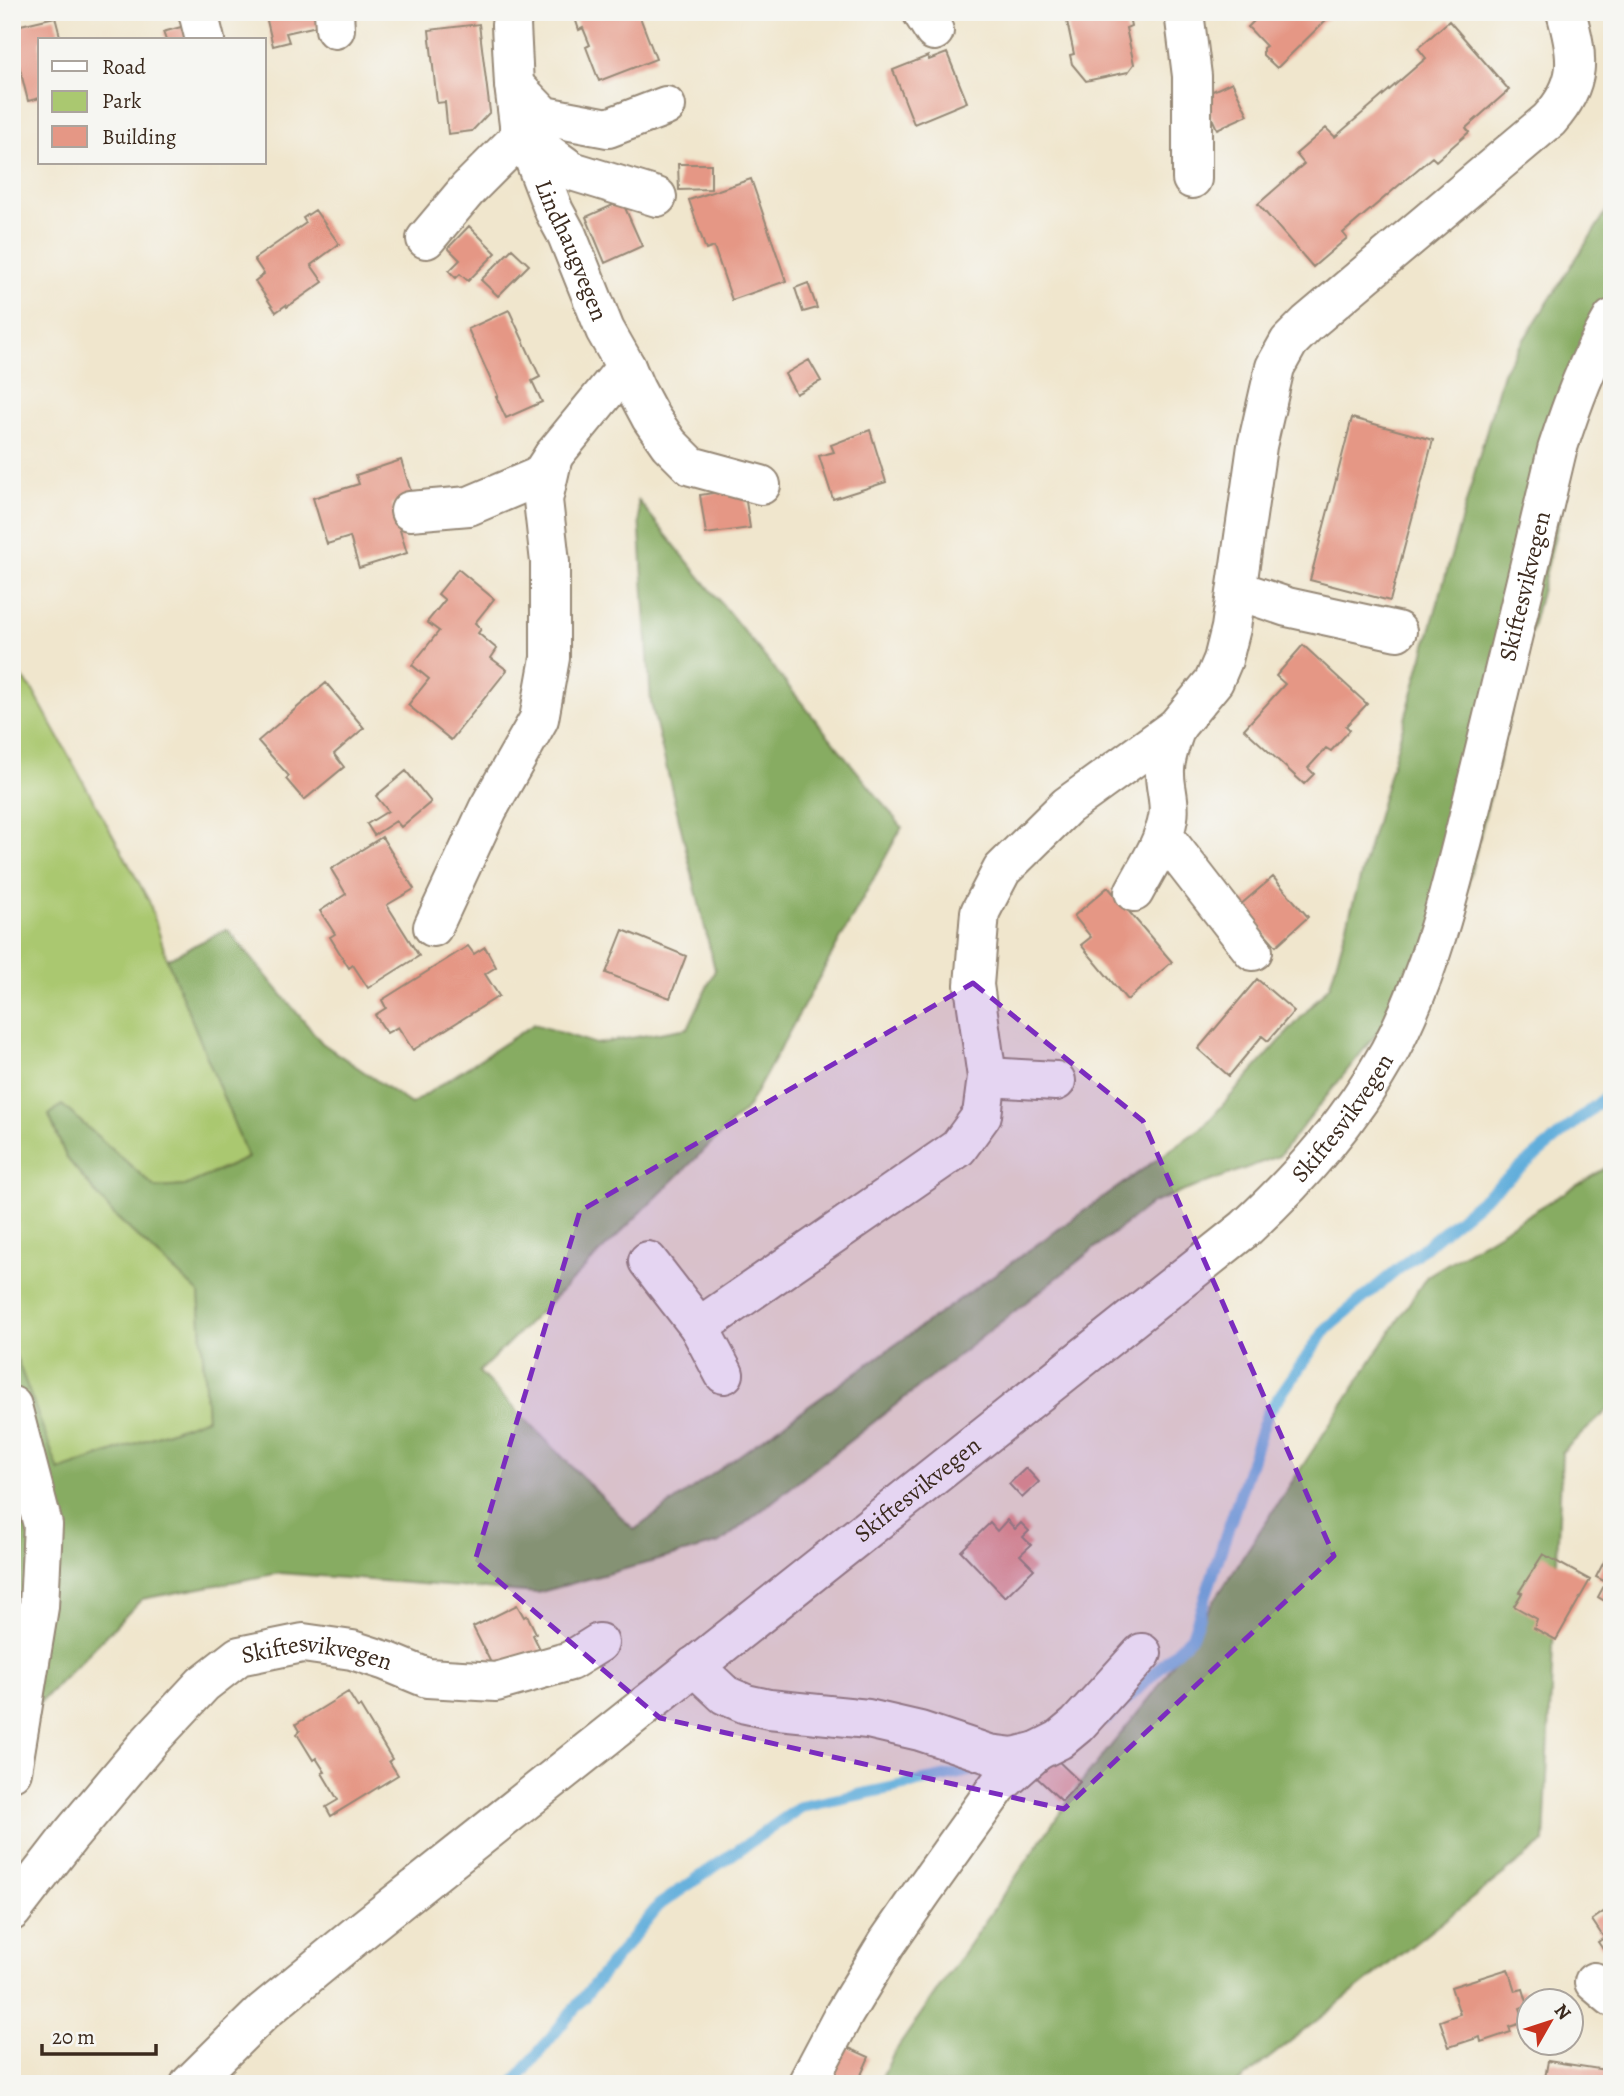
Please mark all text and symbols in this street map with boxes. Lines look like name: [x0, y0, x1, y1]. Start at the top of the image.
legend: [38, 38, 266, 164]
text: Road: [102, 53, 146, 81]
text: Park: [102, 87, 142, 115]
text: Building: [102, 123, 177, 151]
street label: Lindhaugvegen: [527, 175, 616, 326]
street label: Skiftesvikvegen: [1491, 508, 1558, 664]
street label: Skiftesvikvegen: [1284, 1047, 1401, 1189]
street label: Skiftesvikvegen: [847, 1429, 987, 1550]
street label: Skiftesvikvegen: [239, 1626, 396, 1678]
north arrow: [1516, 1988, 1586, 2058]
text: N: [1548, 1998, 1577, 2026]
scale bar: [42, 2012, 156, 2056]
text: 20 m: [52, 2023, 95, 2051]

